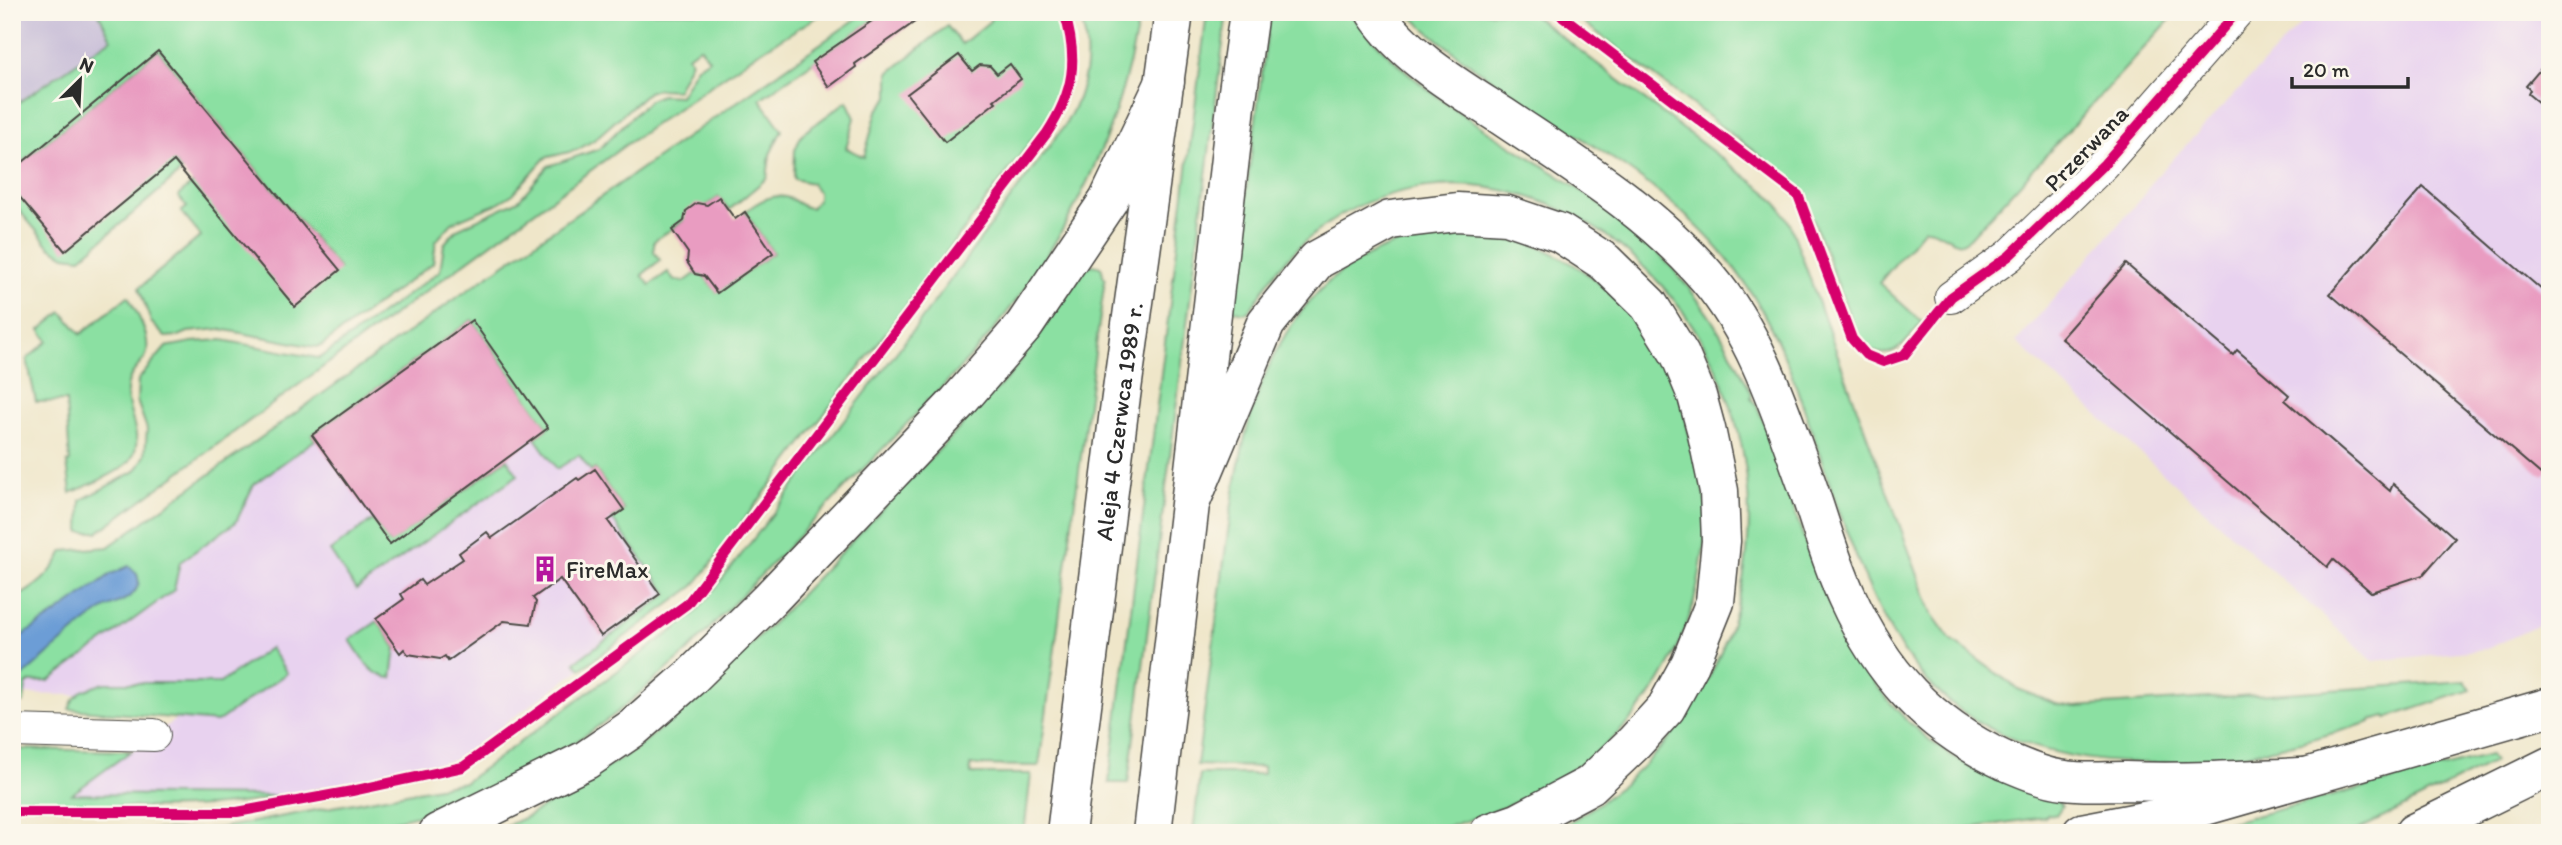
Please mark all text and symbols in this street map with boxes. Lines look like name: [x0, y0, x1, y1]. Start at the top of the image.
north arrow: [46, 46, 116, 116]
scale bar: [2292, 46, 2408, 90]
text: N: [76, 52, 97, 78]
text: 20 m: [2303, 57, 2350, 82]
street label: Przerwana: [2038, 99, 2135, 197]
street label: Aleja 4 Czerwca 1989 r.: [1088, 300, 1148, 542]
building icon: FireMax: [530, 554, 560, 584]
place label: FireMax: [566, 555, 649, 584]

